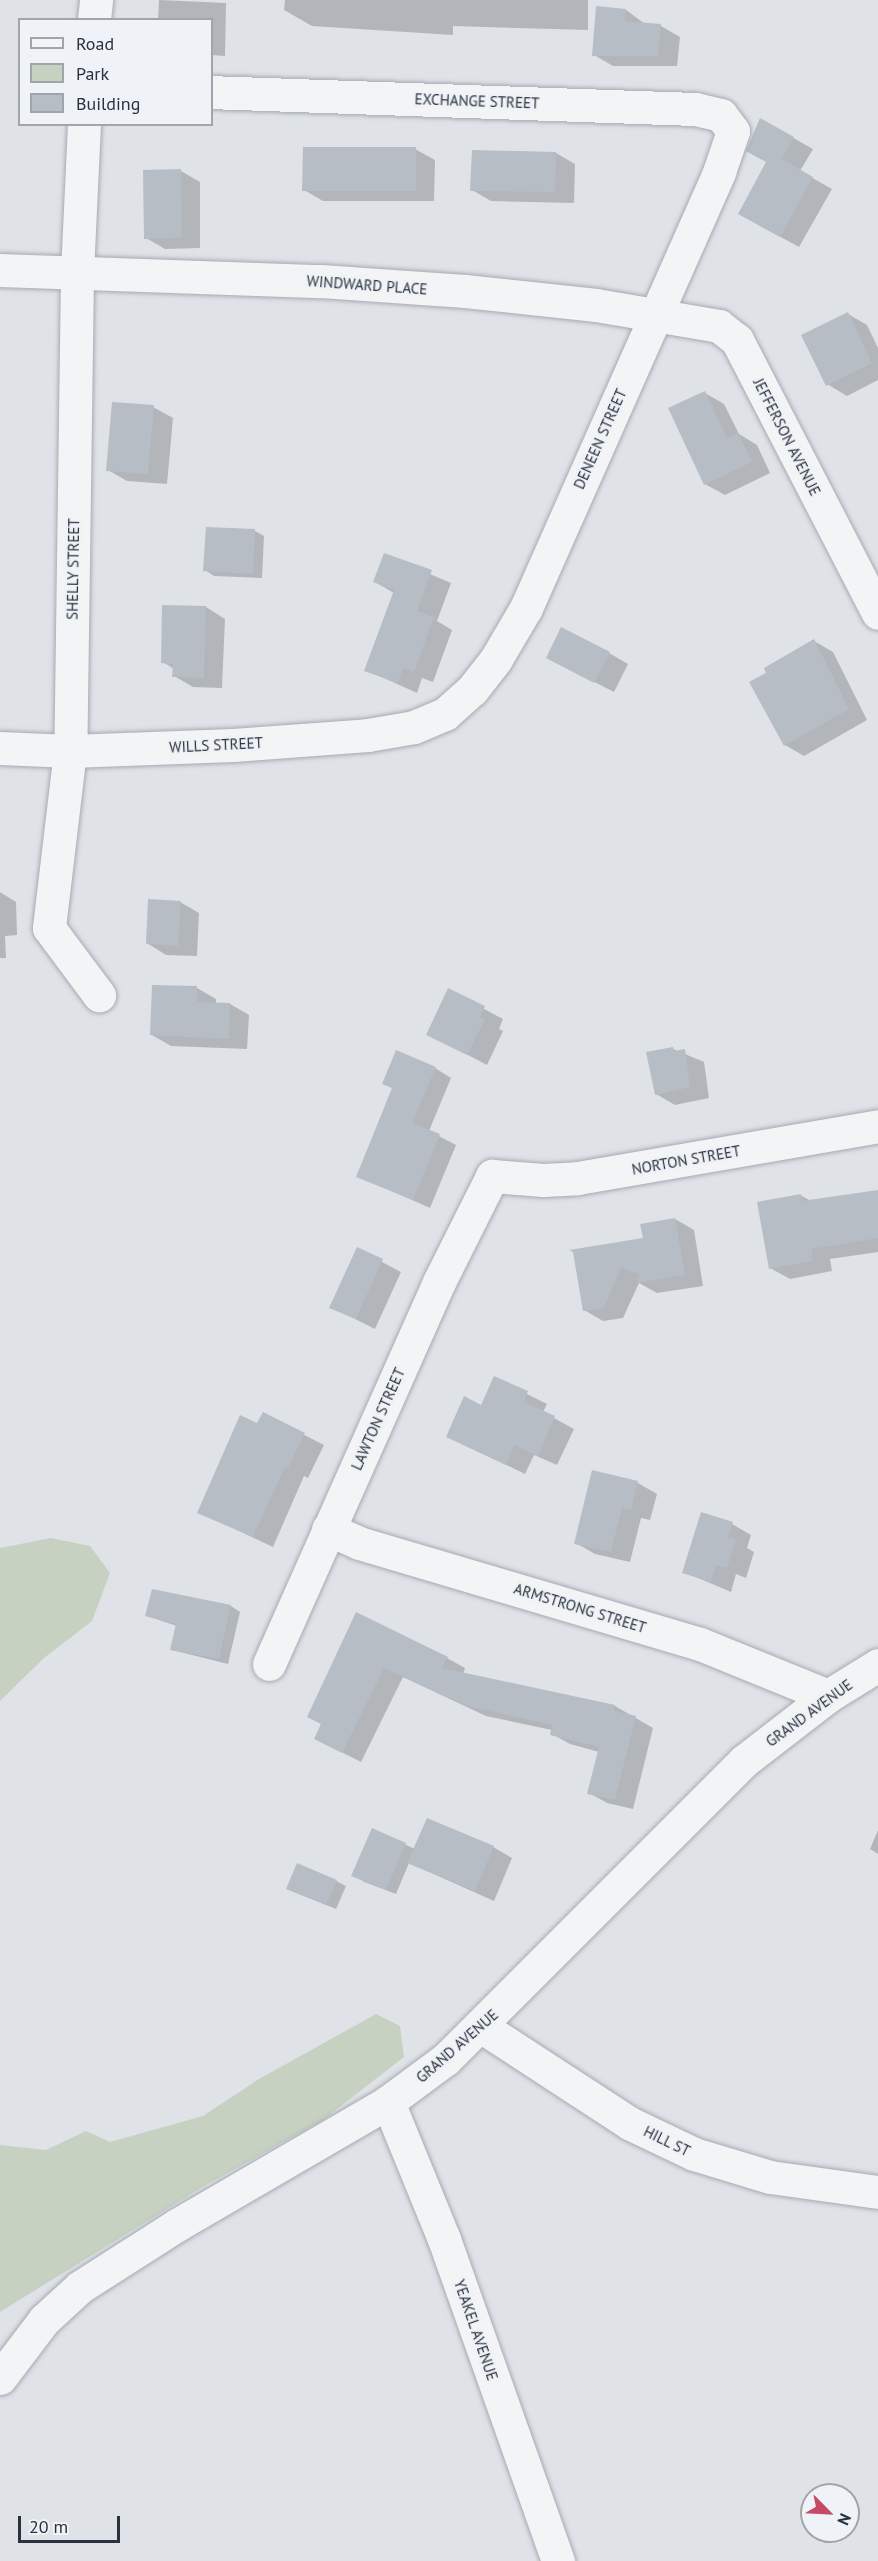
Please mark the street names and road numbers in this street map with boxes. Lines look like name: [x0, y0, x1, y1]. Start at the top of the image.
street label: EXCHANGE STREET: [414, 90, 540, 112]
street label: WINDWARD PLACE: [306, 272, 428, 298]
street label: JEFFERSON AVENUE: [750, 375, 824, 499]
street label: DENEEN STREET: [570, 386, 630, 492]
street label: SHELLY STREET: [63, 518, 83, 620]
street label: WILLS STREET: [169, 734, 263, 756]
street label: NORTON STREET: [630, 1142, 742, 1178]
street label: LAWTON STREET: [347, 1365, 409, 1473]
street label: ARMSTRONG STREET: [512, 1579, 648, 1637]
street label: GRAND AVENUE: [762, 1675, 856, 1751]
street label: GRAND AVENUE: [412, 2005, 502, 2087]
street label: HILL ST: [640, 2122, 694, 2160]
street label: YEAKEL AVENUE: [450, 2277, 502, 2383]

